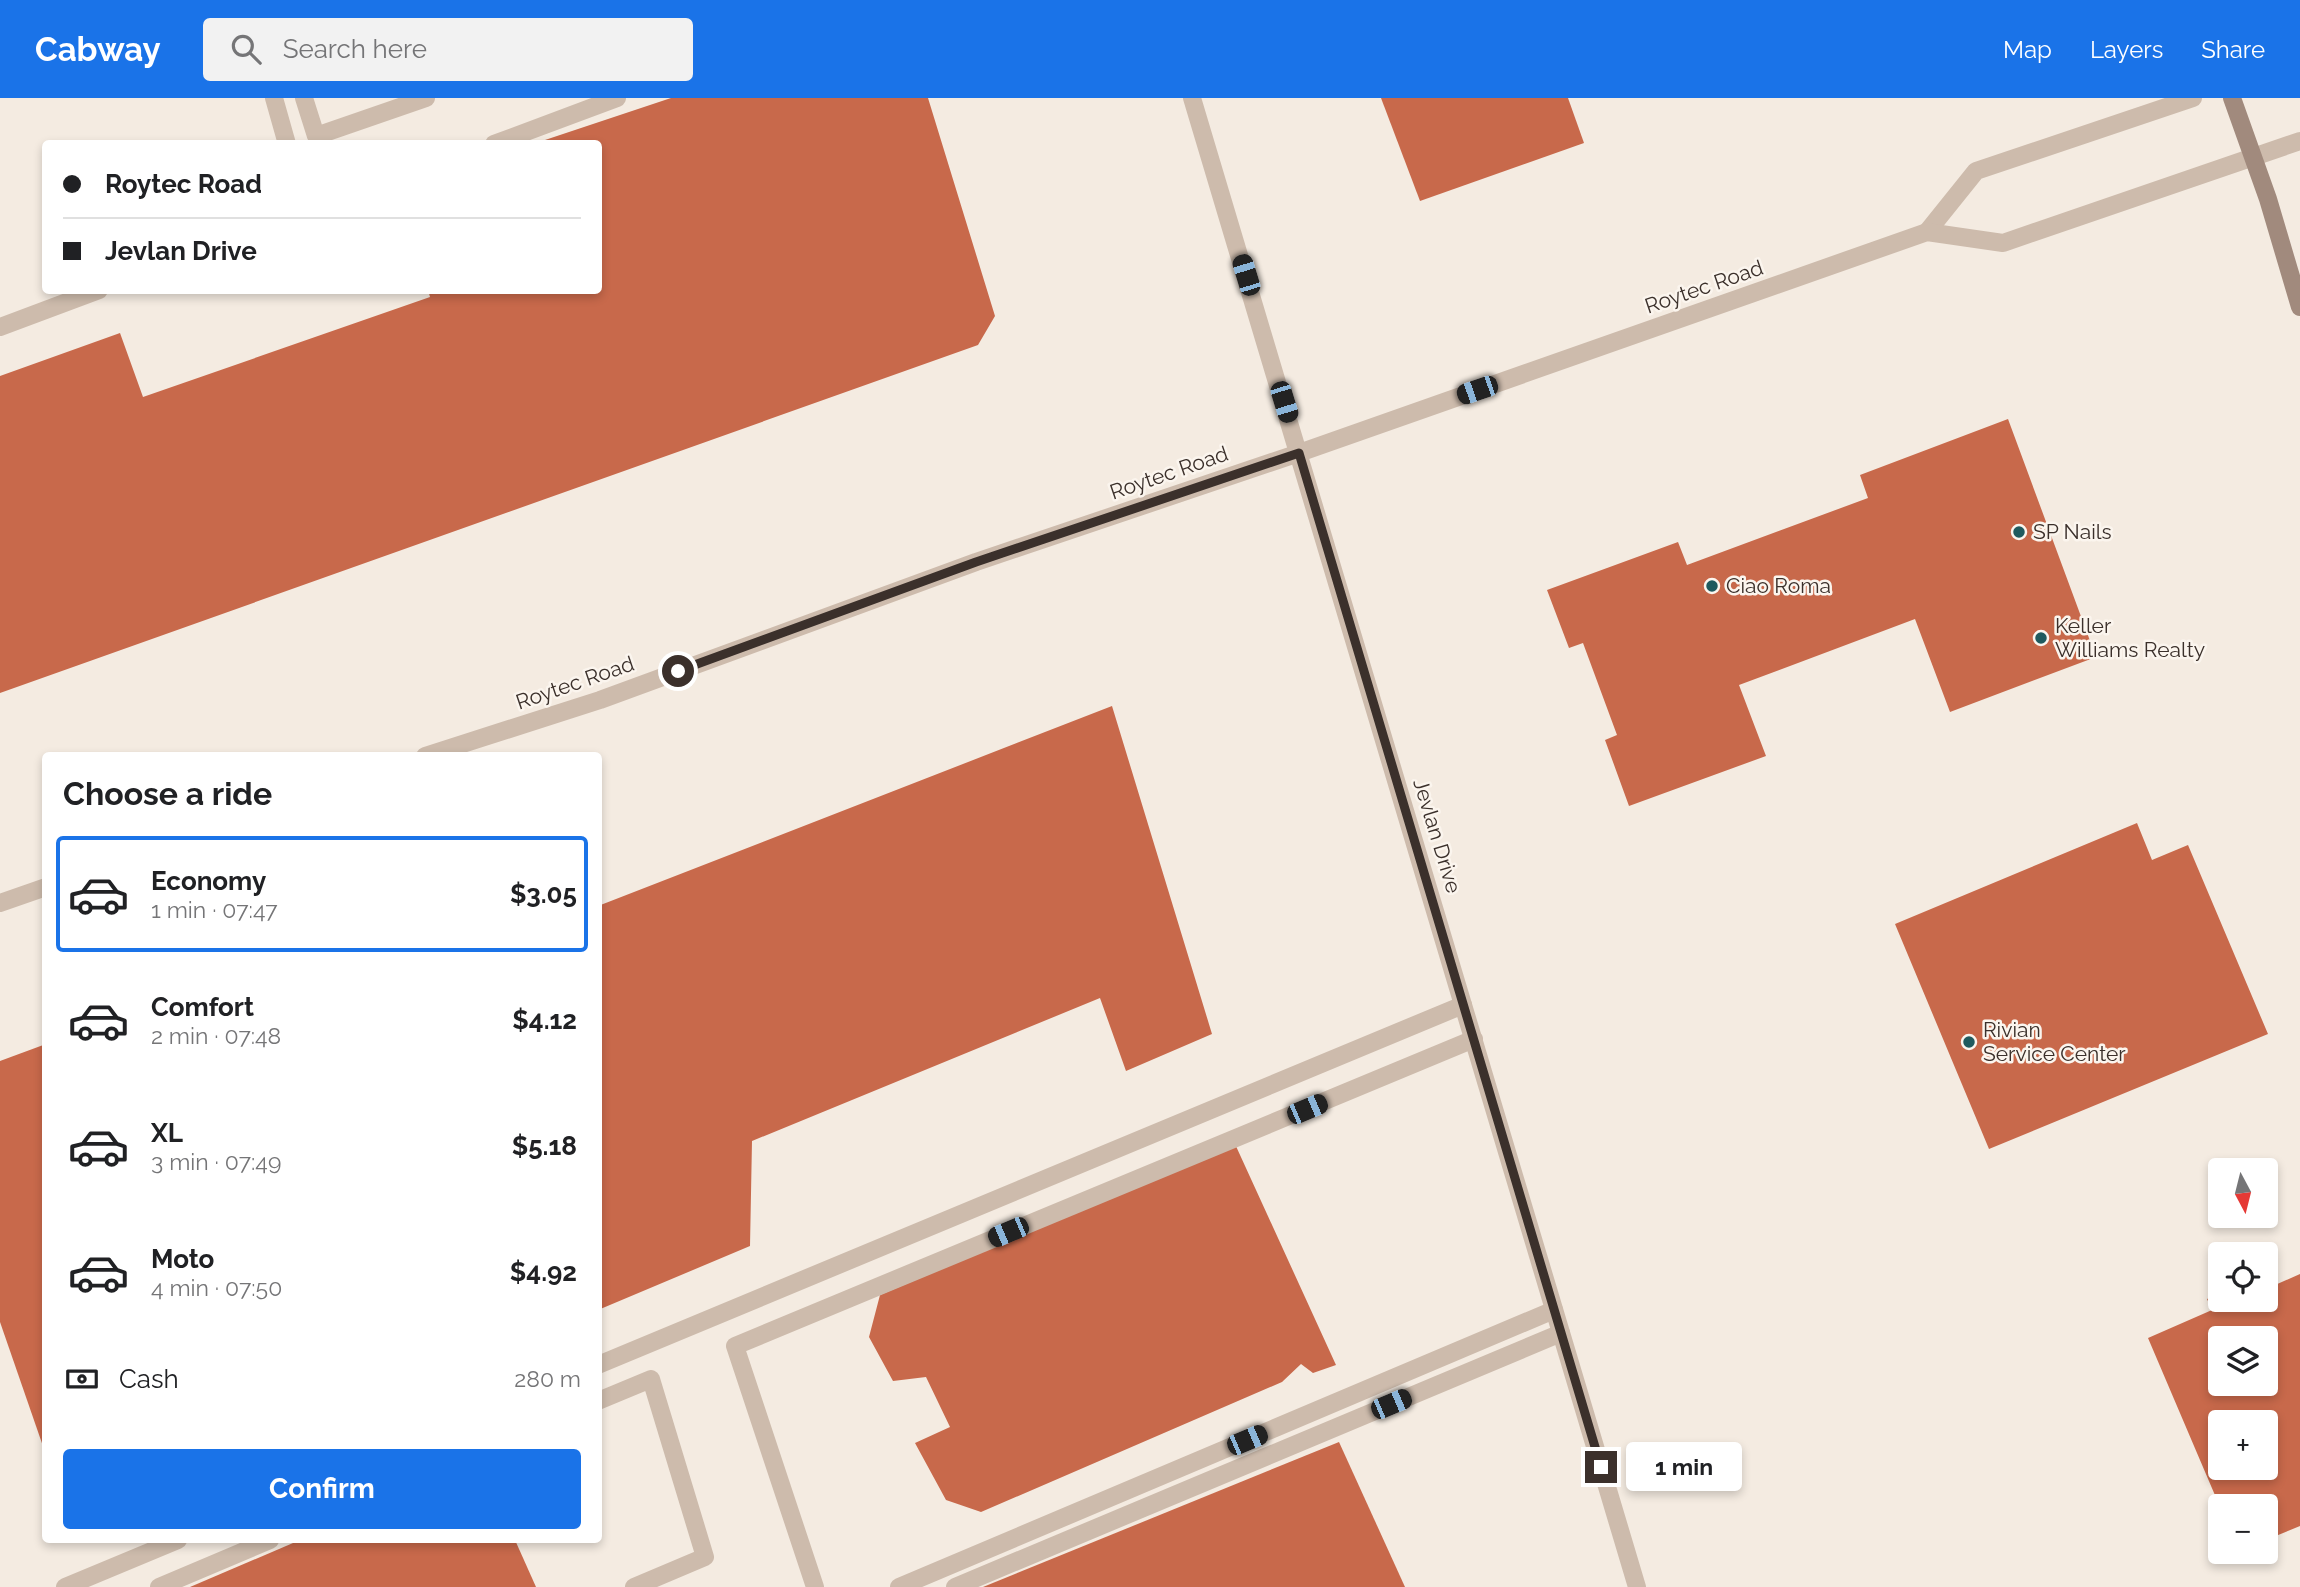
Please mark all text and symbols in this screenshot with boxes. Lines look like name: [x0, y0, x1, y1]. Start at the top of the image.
search box: [203, 18, 693, 81]
text: Cabway: [35, 30, 161, 69]
icon: search: [227, 30, 265, 68]
text: Search here: [283, 34, 427, 64]
text: Map: [2003, 35, 2052, 64]
text: Layers: [2090, 35, 2163, 64]
text: Share: [2201, 35, 2265, 64]
text: Roytec Road: [105, 169, 262, 199]
text: Jevlan Drive: [105, 236, 257, 266]
car: [1230, 252, 1263, 298]
street label: Roytec Road: [1641, 255, 1766, 318]
car: [1454, 373, 1501, 407]
car: [1268, 379, 1301, 425]
street label: Roytec Road: [1106, 441, 1231, 504]
place label: SP Nails: [2033, 519, 2112, 544]
marker: SP Nails: [2011, 524, 2027, 540]
place label: Ciao Roma: [1726, 573, 1831, 598]
marker: Ciao Roma: [1704, 578, 1720, 594]
place label: Keller Williams Realty: [2055, 613, 2205, 662]
marker: Keller Williams Realty: [2033, 630, 2049, 646]
street label: Roytec Road: [512, 651, 637, 714]
route start: [662, 655, 694, 687]
text: Choose a ride: [63, 775, 272, 812]
street label: Jevlan Drive: [1408, 776, 1467, 896]
icon: car: [67, 863, 130, 926]
text: Economy: [151, 866, 266, 896]
text: $3.05: [510, 879, 577, 909]
text: 1 min · 07:47: [151, 896, 278, 923]
icon: car: [67, 989, 130, 1052]
text: Comfort: [151, 992, 254, 1022]
text: $4.12: [512, 1005, 577, 1035]
place label: Rivian Service Center: [1983, 1017, 2126, 1066]
text: 2 min · 07:48: [151, 1022, 281, 1049]
marker: Rivian Service Center: [1961, 1034, 1977, 1050]
car: [1284, 1091, 1331, 1127]
icon: car: [67, 1115, 130, 1178]
text: XL: [151, 1118, 183, 1148]
text: $5.18: [512, 1131, 577, 1161]
text: 3 min · 07:49: [151, 1148, 281, 1175]
north arrow: [2208, 1158, 2278, 1228]
map controls: [2208, 1158, 2278, 1564]
car: [985, 1214, 1032, 1250]
icon: car: [67, 1241, 130, 1304]
button: locate: [2208, 1242, 2278, 1312]
text: Moto: [151, 1244, 214, 1274]
text: $4.92: [510, 1257, 577, 1287]
text: 4 min · 07:50: [151, 1274, 282, 1301]
button: layers: [2208, 1326, 2278, 1396]
icon: cash: [63, 1360, 101, 1398]
text: Cash: [119, 1364, 179, 1394]
text: 280 m: [514, 1365, 581, 1392]
car: [1368, 1386, 1415, 1422]
button: +: [2208, 1410, 2278, 1480]
car: [1224, 1422, 1271, 1458]
callout: 1 min: [1626, 1442, 1741, 1492]
button: Confirm: [63, 1449, 581, 1529]
route end: [1585, 1451, 1617, 1483]
text: 1 min: [1655, 1453, 1713, 1480]
button: −: [2208, 1494, 2278, 1564]

